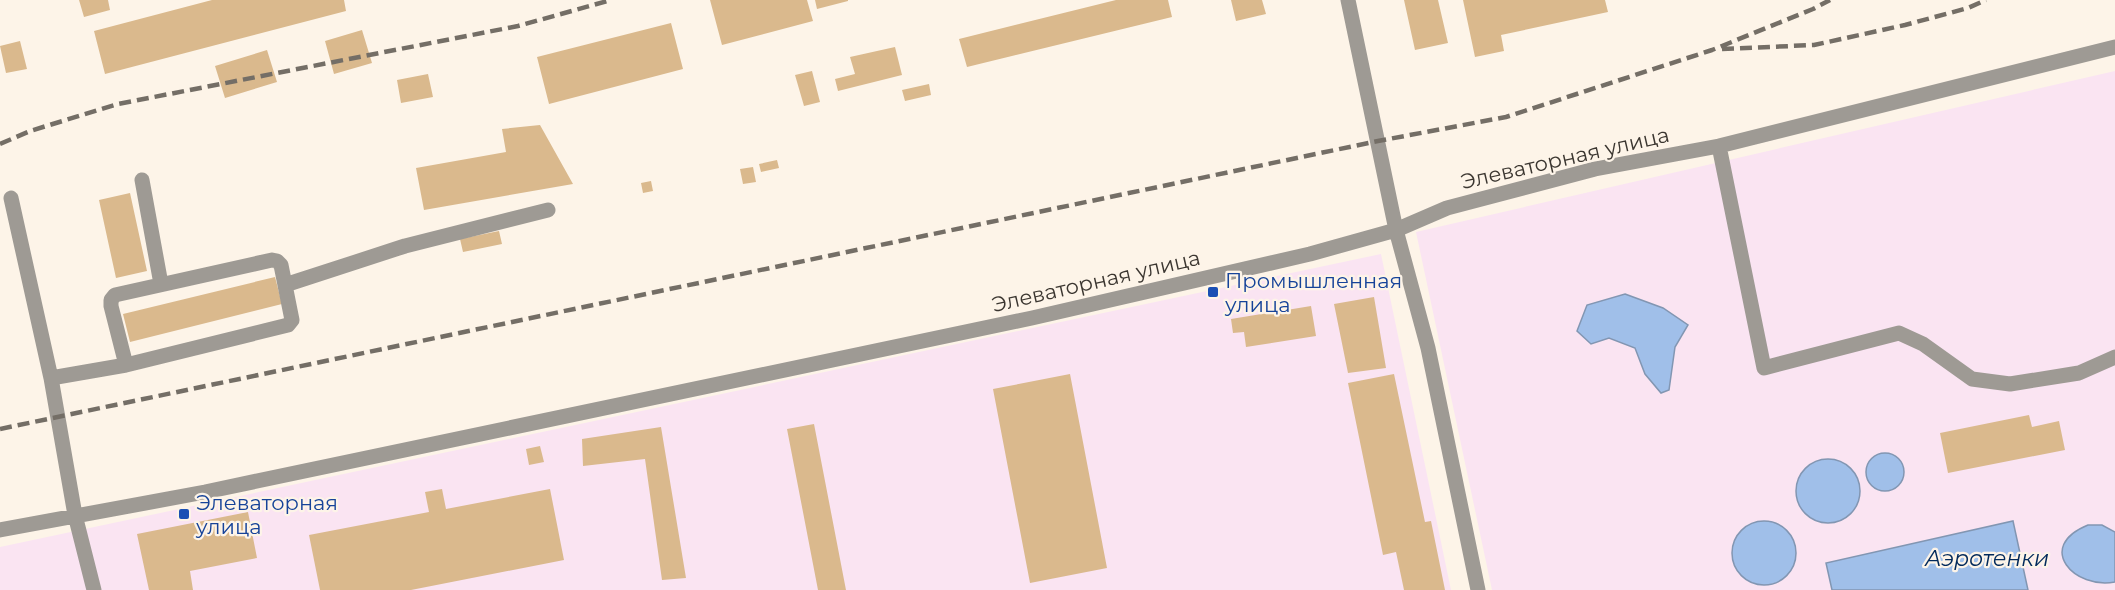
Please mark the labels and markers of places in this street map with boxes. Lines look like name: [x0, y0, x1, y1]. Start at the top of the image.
place label: Промышленная улица: [1224, 268, 1402, 317]
marker: Промышленная улица: [1206, 285, 1220, 299]
place label: Элеваторная улица: [195, 490, 338, 539]
marker: Элеваторная улица: [177, 507, 191, 521]

